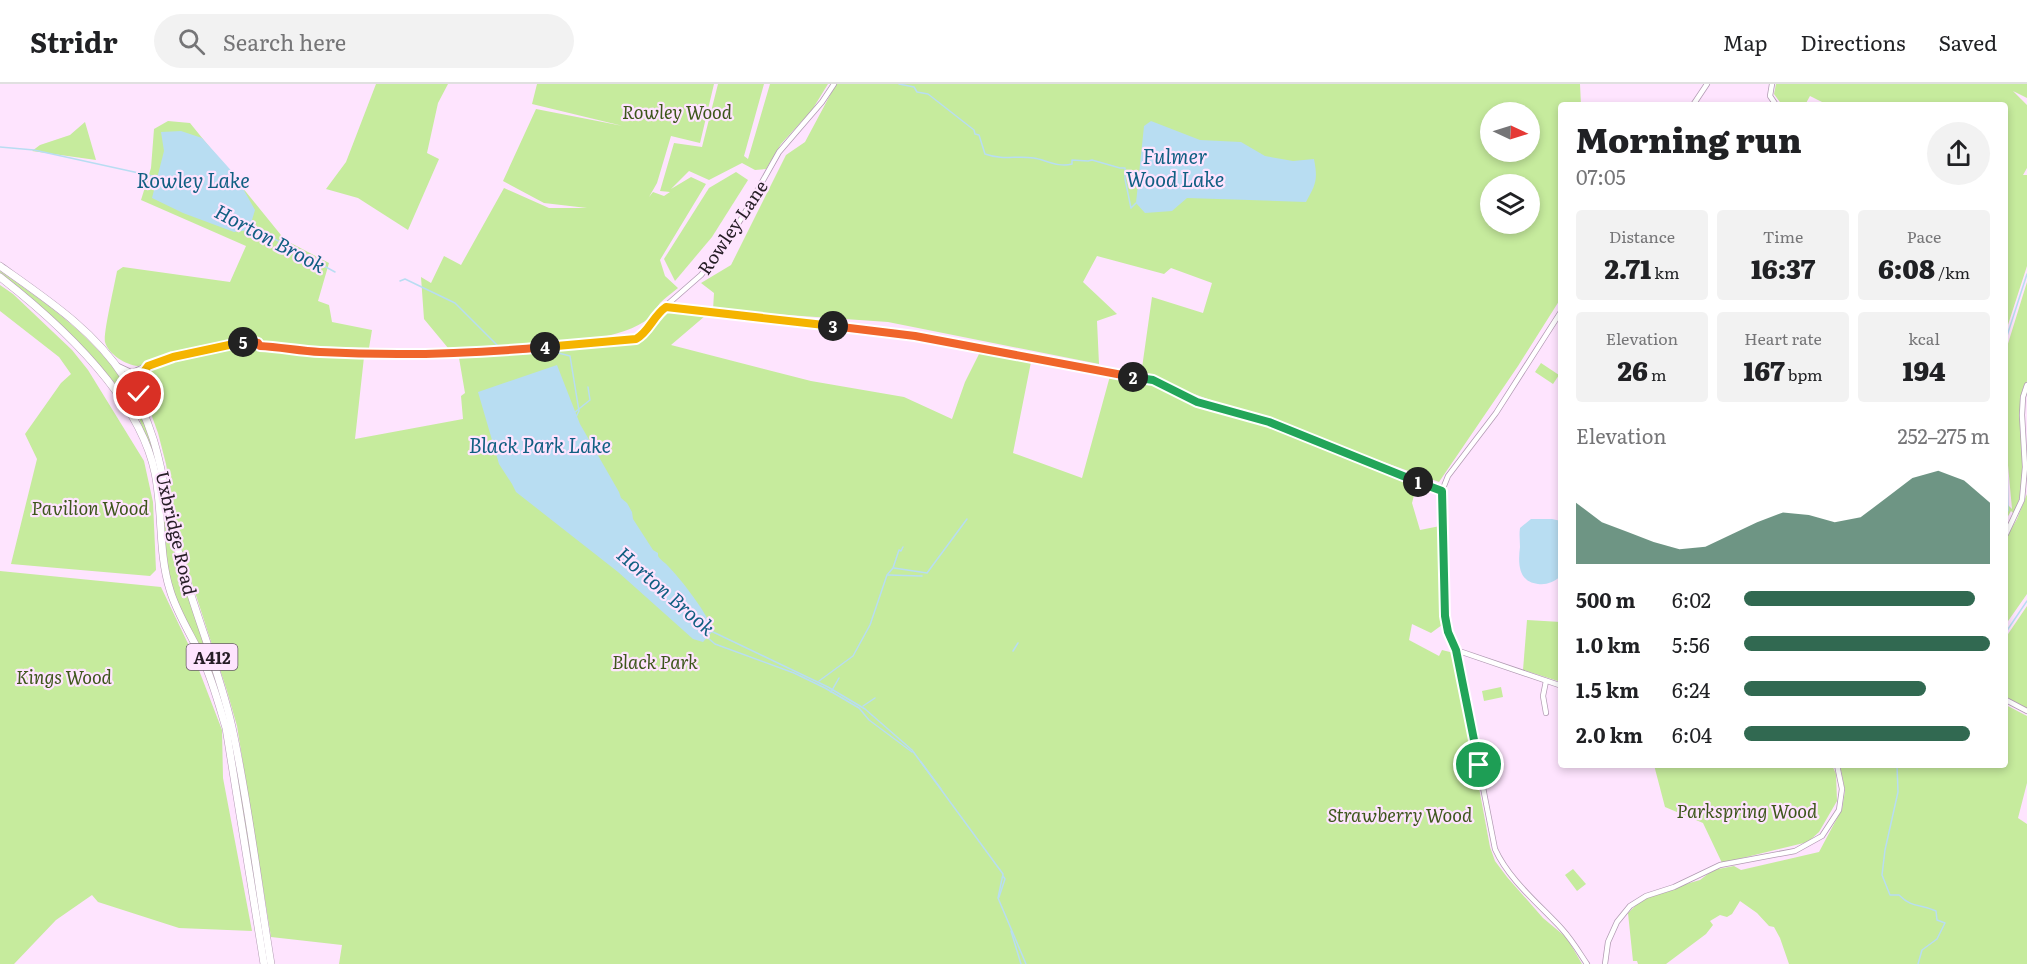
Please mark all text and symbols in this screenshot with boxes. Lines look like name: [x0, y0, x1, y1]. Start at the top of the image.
search box: [154, 14, 574, 68]
text: Stridr: [30, 20, 118, 62]
icon: search: [175, 25, 208, 58]
text: Search here: [223, 25, 346, 58]
text: Map: [1723, 26, 1768, 57]
text: Directions: [1801, 26, 1906, 57]
text: Saved: [1939, 26, 1997, 57]
park label: Rowley Wood: [622, 98, 733, 125]
north arrow: [1480, 102, 1540, 162]
map controls: [1480, 102, 1540, 234]
text: Morning run: [1576, 114, 1802, 163]
button: share: [1927, 122, 1990, 185]
water label: Fulmer Wood Lake: [1126, 140, 1224, 193]
text: 07:05: [1576, 161, 1626, 191]
water label: Rowley Lake: [136, 164, 250, 194]
street label: Rowley Lane: [690, 174, 774, 280]
button: layers: [1480, 174, 1540, 234]
water label: Horton Brook: [210, 195, 332, 279]
text: Distance: [1609, 224, 1675, 248]
text: Time: [1763, 224, 1803, 248]
text: Pace: [1907, 224, 1941, 248]
text: 2.71: [1604, 248, 1651, 287]
text: 16:37: [1751, 248, 1815, 287]
text: 6:08: [1878, 248, 1935, 287]
text: km: [1651, 260, 1680, 284]
text: /km: [1935, 260, 1970, 284]
pin: 3: [818, 311, 848, 341]
text: 3: [829, 314, 837, 338]
text: Elevation: [1606, 326, 1678, 350]
text: Heart rate: [1744, 326, 1822, 350]
text: kcal: [1908, 326, 1940, 350]
pin: 5: [228, 327, 258, 357]
text: 5: [239, 330, 247, 354]
pin: 4: [530, 332, 560, 362]
text: 4: [540, 335, 550, 359]
text: 26: [1617, 350, 1648, 389]
text: 167: [1743, 350, 1785, 389]
text: 194: [1903, 350, 1945, 389]
pin: 2: [1118, 362, 1148, 392]
text: m: [1648, 362, 1667, 386]
text: bpm: [1785, 362, 1823, 386]
text: 2: [1129, 365, 1137, 389]
pin: [113, 368, 164, 419]
icon: check: [122, 377, 155, 410]
text: Elevation: [1576, 420, 1666, 450]
text: 252–275 m: [1897, 420, 1990, 450]
water label: Black Park Lake: [469, 429, 611, 459]
pin: 1: [1403, 467, 1433, 497]
street label: Uxbridge Road: [150, 468, 204, 598]
text: 1: [1415, 470, 1421, 494]
park label: Pavilion Wood: [31, 494, 149, 521]
water label: Horton Brook: [611, 539, 723, 641]
text: 500 m: [1576, 584, 1635, 614]
text: 6:02: [1672, 584, 1711, 614]
text: 1.0 km: [1576, 629, 1641, 659]
text: 5:56: [1672, 629, 1710, 659]
road number: A412: [186, 644, 238, 670]
park label: Black Park: [612, 648, 698, 675]
park label: Kings Wood: [16, 663, 113, 690]
text: 1.5 km: [1576, 674, 1639, 704]
text: 6:24: [1672, 674, 1710, 704]
text: 2.0 km: [1576, 719, 1643, 749]
text: 6:04: [1672, 719, 1712, 749]
pin: [1453, 739, 1504, 790]
icon: arrive: [1462, 748, 1495, 781]
park label: Parkspring Wood: [1677, 797, 1818, 824]
park label: Strawberry Wood: [1328, 801, 1473, 828]

